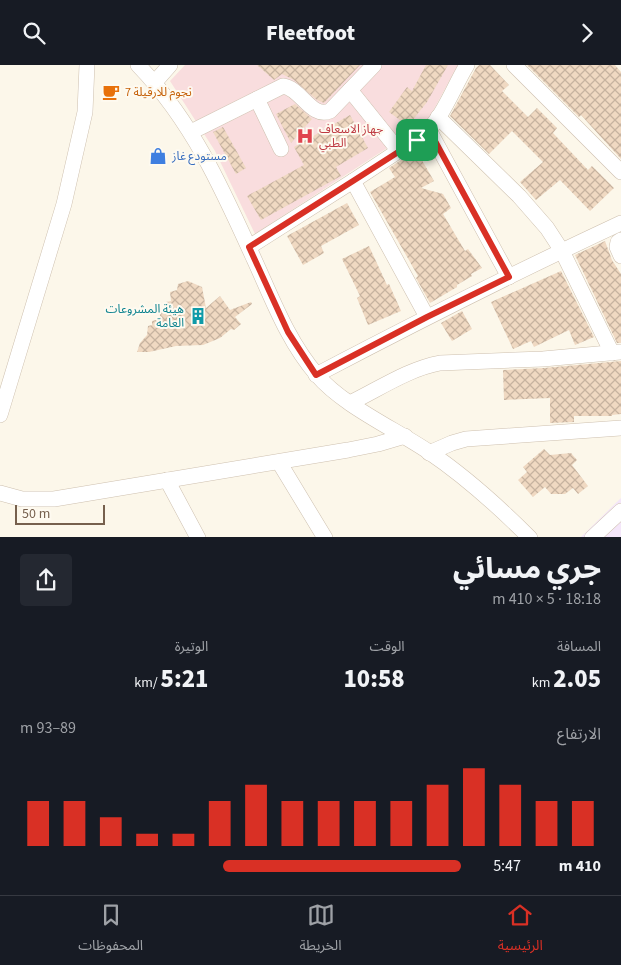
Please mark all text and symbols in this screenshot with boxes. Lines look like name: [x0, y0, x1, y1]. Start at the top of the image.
text: Fleetfoot: [266, 17, 355, 49]
icon: search: [20, 19, 48, 47]
icon: forward: [573, 19, 601, 47]
cafe icon: 7 نجوم للارقيلة: [101, 82, 121, 102]
place label: 7 نجوم للارقيلة: [125, 84, 192, 101]
pin: [396, 119, 438, 161]
place label: جهاز الاسعاف الطبي: [319, 121, 383, 152]
hospital icon: جهاز الاسعاف الطبي: [295, 126, 315, 146]
icon: arrive: [403, 126, 431, 154]
shop icon: مستودع غاز: [148, 146, 168, 166]
place label: مستودع غاز: [171, 148, 227, 165]
place label: هيئة المشروعات العامة: [106, 301, 184, 332]
building icon: هيئة المشروعات العامة: [188, 306, 208, 326]
scale bar: [15, 503, 105, 526]
text: 50 m: [22, 504, 50, 524]
text: جري مسائي: [453, 549, 601, 589]
button: share: [20, 554, 72, 606]
text: 18:18 · 5 × 410 m: [492, 588, 601, 610]
text: الوتيرة: [175, 637, 208, 657]
text: الوقت: [370, 637, 405, 657]
text: المسافة: [557, 637, 601, 657]
text: 5:21: [161, 661, 208, 697]
text: 10:58: [344, 661, 405, 697]
text: 2.05: [553, 661, 601, 697]
text: /km: [134, 673, 161, 693]
text: km: [532, 673, 553, 693]
text: 89–93 m: [20, 717, 76, 739]
text: الارتفاع: [557, 723, 601, 745]
text: 5:47: [493, 855, 521, 877]
text: 410 m: [559, 855, 601, 877]
tab: المحفوظات: [78, 901, 143, 960]
tab: الخريطة: [300, 901, 341, 960]
tab: الرئيسية: [498, 901, 543, 960]

